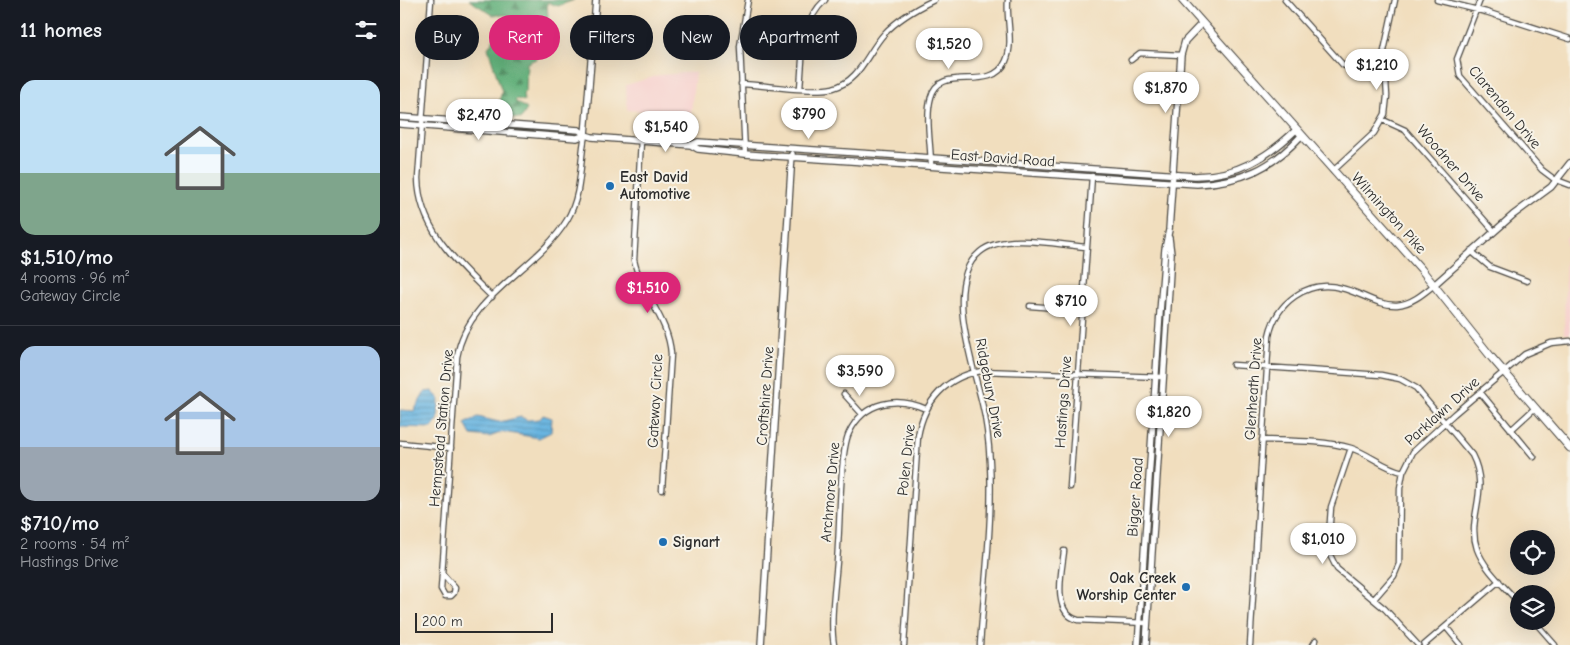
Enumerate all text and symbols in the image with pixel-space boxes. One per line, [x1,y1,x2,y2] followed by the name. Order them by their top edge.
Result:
[415,15,479,60] chip: Buy
[489,15,560,60] chip: Rent
[570,15,653,60] chip: Filters
[663,15,730,60] chip: New
[740,15,857,60] chip: Apartment
[352,16,380,44] icon: filters
[20,18,102,42] text: 11 homes
[908,28,990,70] pin: $1,520
[927,35,971,53] text: $1,520
[1336,48,1418,91] pin: $1,210
[1356,56,1398,74] text: $1,210
[1465,62,1545,153] street label: Clarendon Drive
[1125,72,1207,114] pin: $1,870
[1144,79,1188,97] text: $1,870
[438,98,520,141] pin: $2,470
[779,98,839,140] pin: $790
[792,105,826,123] text: $790
[457,106,501,124] text: $2,470
[625,110,707,153] pin: $1,540
[155,113,245,203] icon: home
[644,118,688,136] text: $1,540
[1413,121,1489,205] street label: Woodner Drive
[950,145,1056,171] street label: East David Road
[620,168,690,203] place label: East David Automotive
[1348,169,1431,258] street label: Wilmington Pike
[604,180,616,192] marker: East David Automotive
[20,245,113,269] text: $1,510/mo
[20,269,129,287] text: 4 rooms · 96 m²
[607,272,689,314] pin: $1,510
[627,279,669,297] text: $1,510
[1041,284,1101,327] pin: $710
[20,287,120,305] text: Gateway Circle
[1055,292,1087,310] text: $710
[971,337,1009,440] street label: Ridgebury Drive
[1240,337,1266,441] street label: Glenheath Drive
[753,345,777,446] street label: Croftshire Drive
[425,348,457,507] street label: Hempstead Station Drive
[644,353,666,448] street label: Gateway Circle
[819,354,901,397] pin: $3,590
[1051,355,1075,449] street label: Hastings Drive
[837,362,883,380] text: $3,590
[1401,372,1483,449] street label: Parklawn Drive
[155,378,245,468] icon: home
[1128,396,1210,438] pin: $1,820
[1147,403,1191,421] text: $1,820
[893,423,919,497] street label: Polen Drive
[817,441,843,543] street label: Archmore Drive
[1123,457,1147,537] street label: Bigger Road
[20,511,99,535] text: $710/mo
[1282,522,1364,565] pin: $1,010
[1301,530,1345,548] text: $1,010
[1510,530,1555,630] map controls
[1510,530,1555,575] button: locate
[673,533,721,551] place label: Signart
[20,535,129,553] text: 2 rooms · 54 m²
[657,536,669,548] marker: Signart
[20,553,118,571] text: Hastings Drive
[1077,569,1177,604] place label: Oak Creek Worship Center
[1180,581,1192,593] marker: Oak Creek Worship Center
[1510,585,1555,630] button: layers
[415,610,552,633] scale bar
[422,613,463,630] text: 200 m

